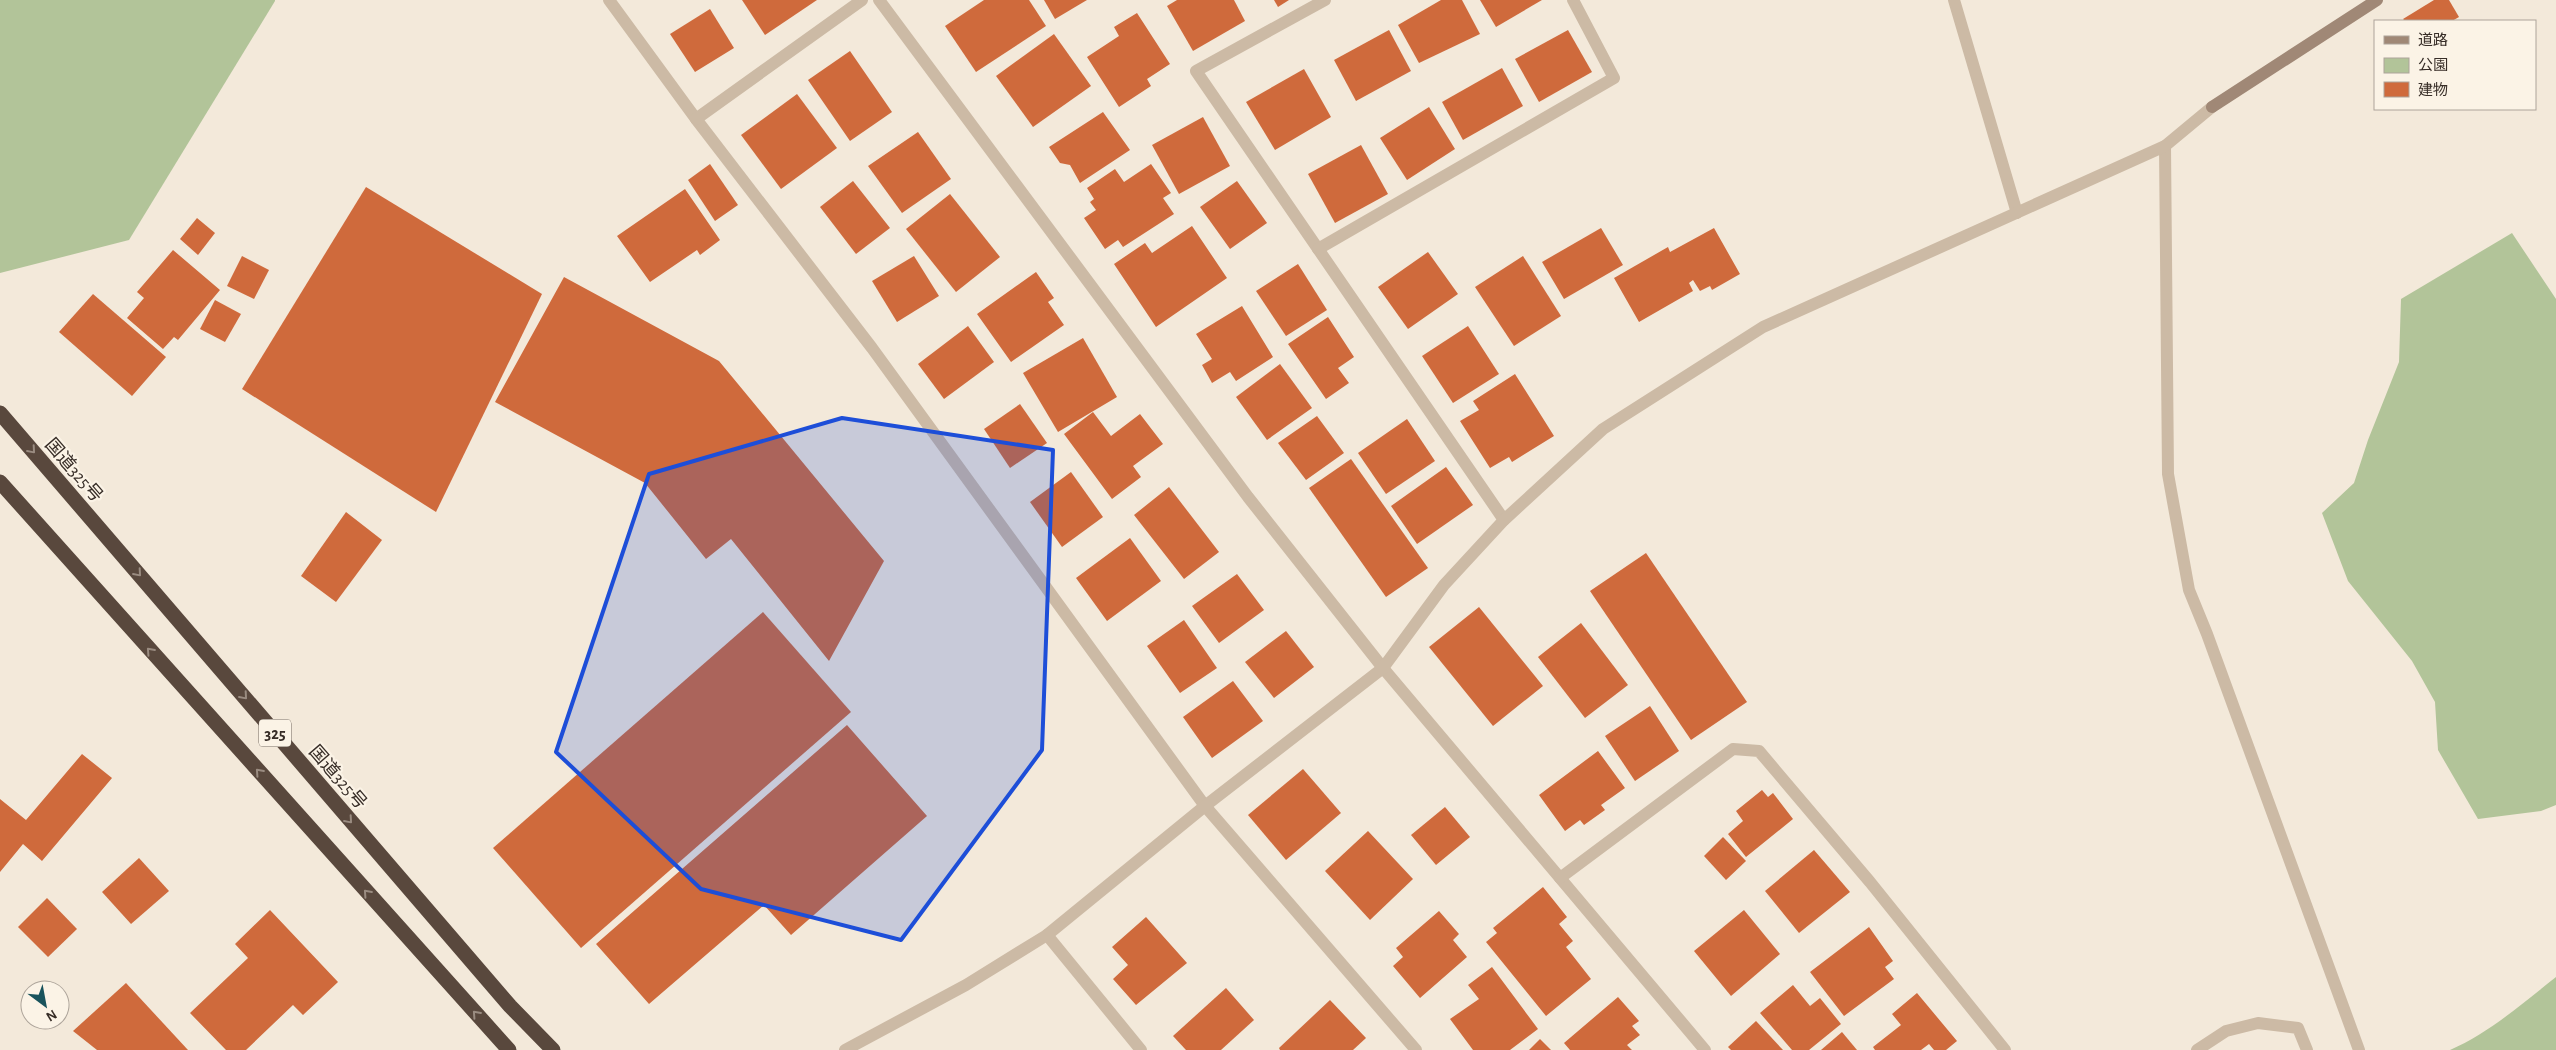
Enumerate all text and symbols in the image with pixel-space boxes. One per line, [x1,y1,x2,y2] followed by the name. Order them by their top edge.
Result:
[2374,20,2536,110] legend
[2418,32,2448,48] text: 道路
[2418,57,2448,73] text: 公園
[2418,82,2448,98] text: 建物
[41,434,107,506] street label: 国道325号
[26,444,35,453] one-way arrow
[132,567,140,576] one-way arrow
[147,648,156,657] one-way arrow
[238,691,247,700] one-way arrow
[259,720,291,746] road number: 325
[305,741,371,813] street label: 国道325号
[255,769,264,778] one-way arrow
[344,814,353,823] one-way arrow
[364,889,373,898] one-way arrow
[20,980,70,1030] north arrow
[44,1007,59,1024] text: N
[473,1010,482,1019] one-way arrow

